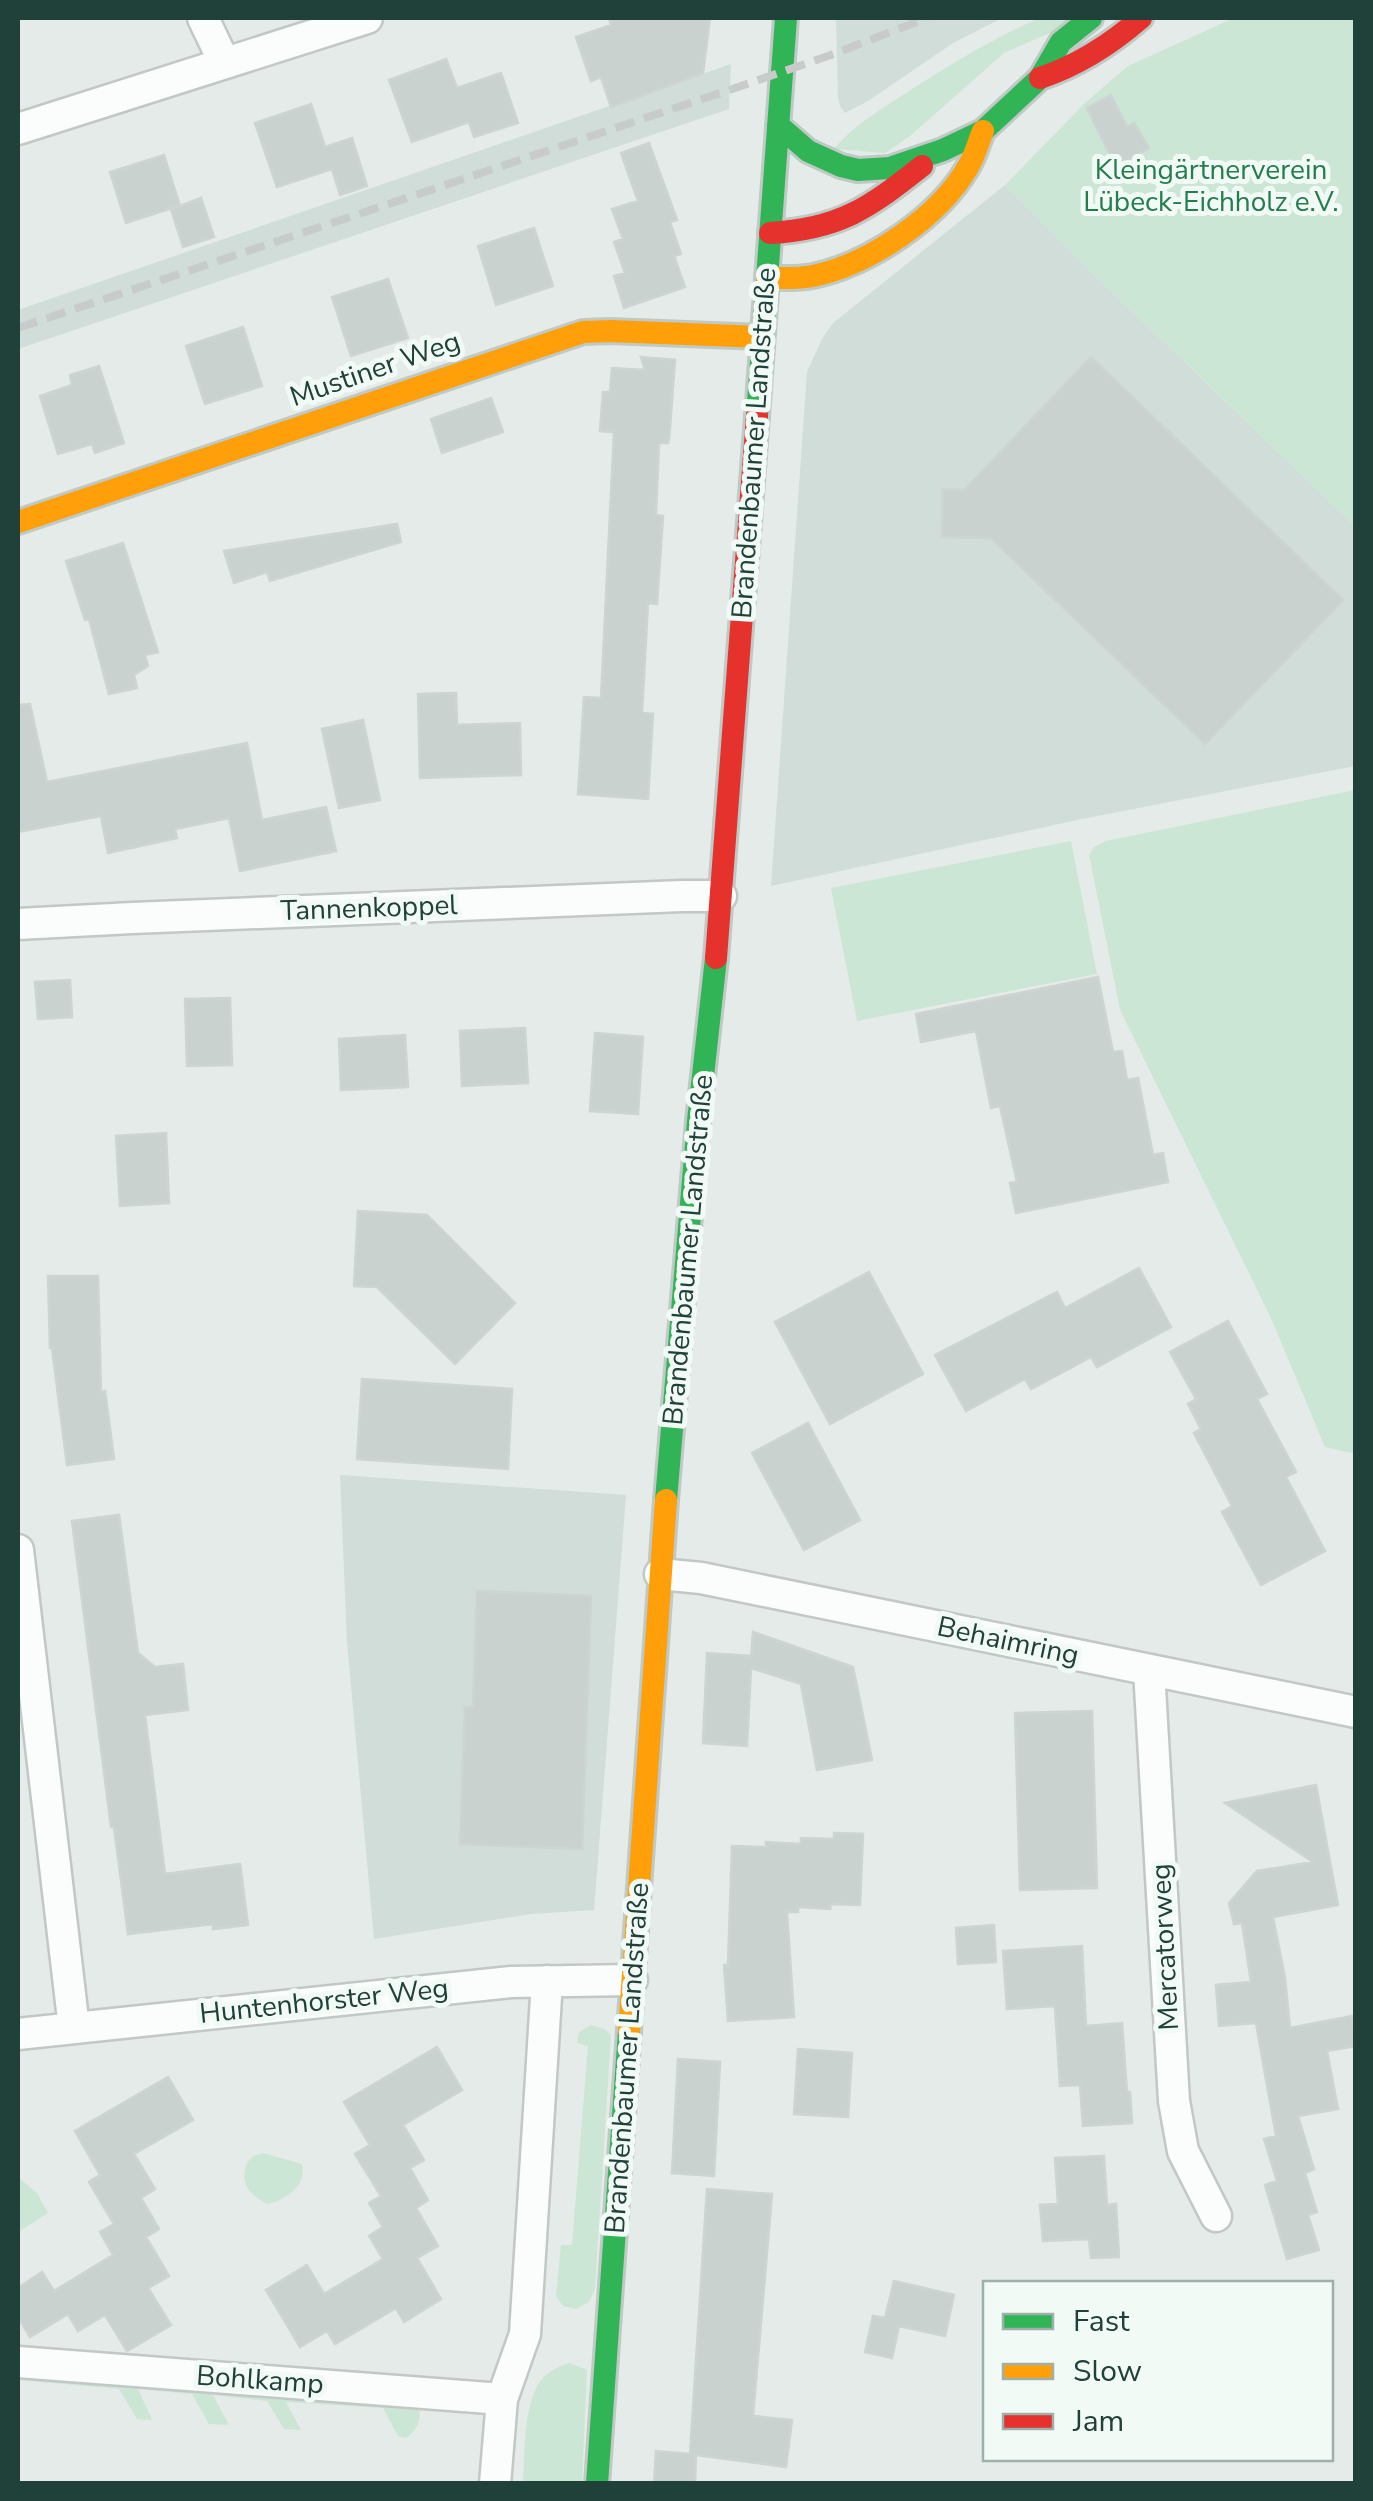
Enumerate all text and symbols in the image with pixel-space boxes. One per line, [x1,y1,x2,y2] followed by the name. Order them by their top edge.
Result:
[1083,151,1339,221] park label: Kleingärtnerverein Lübeck-Eichholz e.V.
[723,266,785,620] street label: Brandenbaumer Landstraße
[285,322,465,416] street label: Mustiner Weg
[280,886,459,930] street label: Tannenkoppel
[654,1073,722,1427] street label: Brandenbaumer Landstraße
[934,1607,1082,1675] street label: Behaimring
[1142,1863,1188,2031] street label: Mercatorweg
[596,1881,658,2235] street label: Brandenbaumer Landstraße
[198,1969,450,2033] street label: Huntenhorster Weg
[983,2281,1333,2461] legend
[1073,2301,1130,2342] text: Fast
[1073,2351,1142,2392] text: Slow
[195,2357,325,2403] street label: Bohlkamp
[1072,2401,1124,2442] text: Jam

